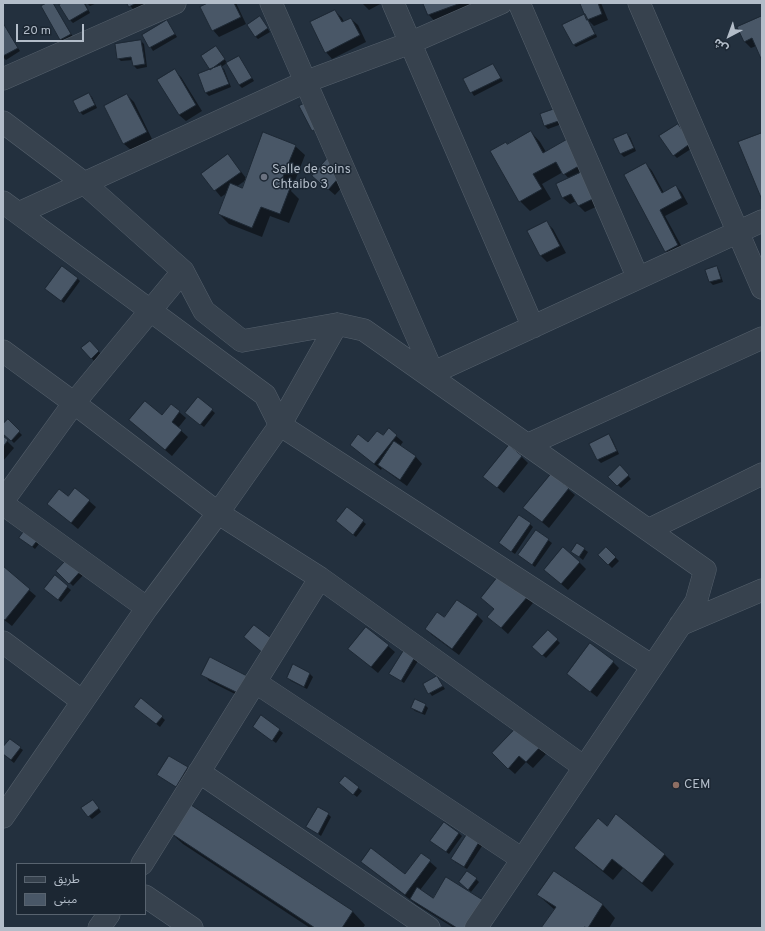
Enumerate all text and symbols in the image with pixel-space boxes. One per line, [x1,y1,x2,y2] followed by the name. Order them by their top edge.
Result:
[18,16,86,42] scale bar
[709,16,749,56] north arrow
[23,23,51,39] text: 20 m
[711,35,731,55] text: ش
[272,162,351,193] place label: Salle de soins Chtaibo 3
[259,172,269,182] marker: Salle de soins Chtaibo 3
[684,777,710,793] place label: CEM
[671,780,681,790] marker: CEM
[16,863,146,915] legend
[54,872,80,888] text: طريق
[54,892,77,908] text: مبنى

